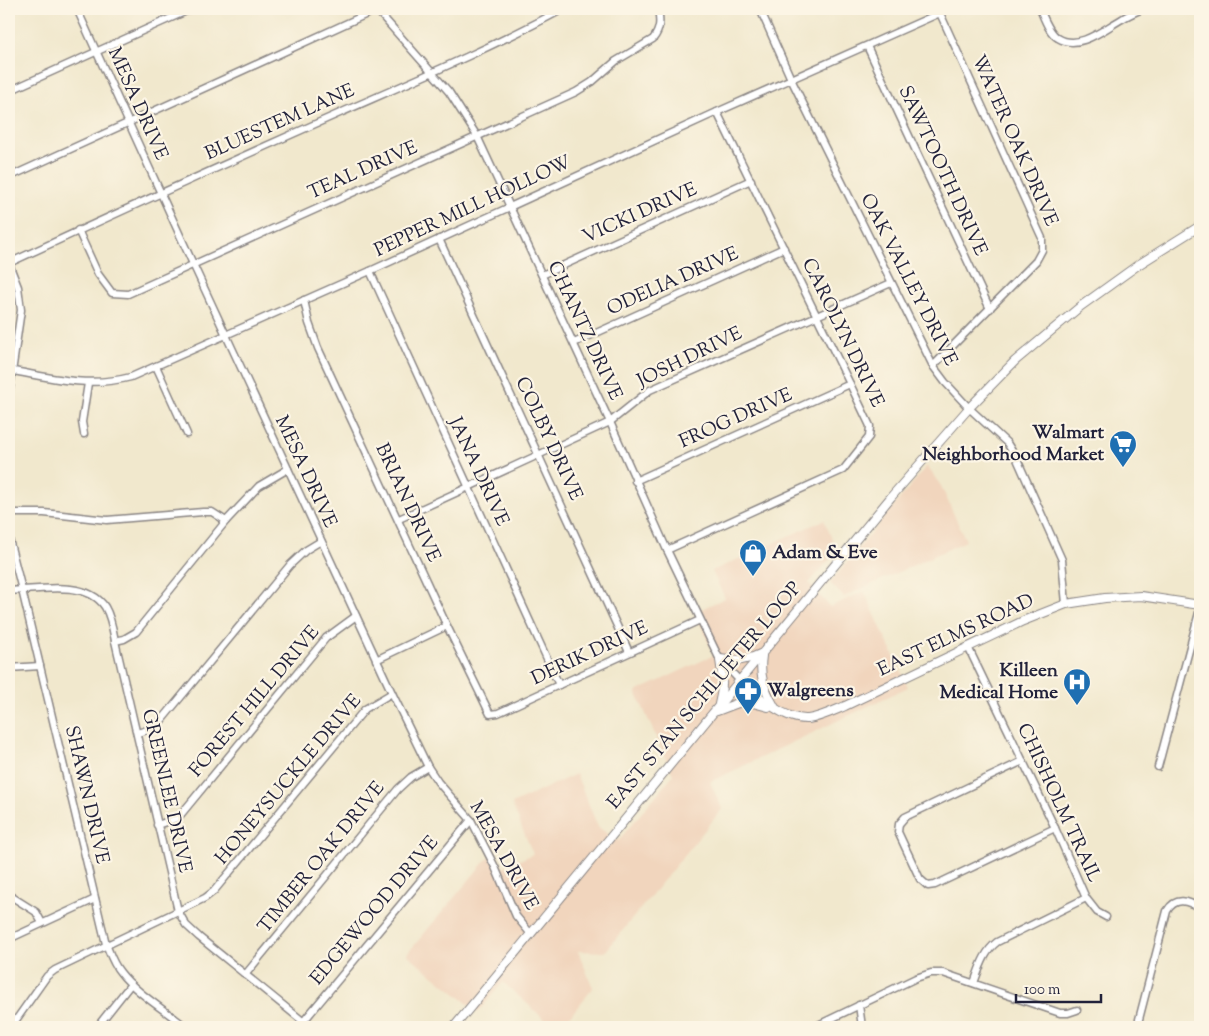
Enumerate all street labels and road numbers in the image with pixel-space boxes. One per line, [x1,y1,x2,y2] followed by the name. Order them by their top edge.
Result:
[100,43,174,165] street label: MESA DRIVE
[964,51,1064,231] street label: WATER OAK DRIVE
[201,78,360,168] street label: BLUESTEM LANE
[891,82,993,261] street label: SAWTOOTH DRIVE
[304,135,423,207] street label: TEAL DRIVE
[370,149,576,265] street label: PEPPER MILL HOLLOW
[578,177,702,251] street label: VICKI DRIVE
[853,189,963,371] street label: OAK VALLEY DRIVE
[603,241,744,323] street label: ODELIA DRIVE
[794,254,890,413] street label: CAROLYN DRIVE
[540,257,628,406] street label: CHANTZ DRIVE
[632,321,748,396] street label: JOSH DRIVE
[508,373,589,506] street label: COLBY DRIVE
[675,382,797,456] street label: FROG DRIVE
[267,411,343,533] street label: MESA DRIVE
[441,412,515,531] street label: JANA DRIVE
[368,439,447,567] street label: BRIAN DRIVE
[602,576,809,816] street label: EAST STAN SCHLUETER LOOP
[873,588,1039,684] street label: EAST ELMS ROAD
[527,615,653,693] street label: DERIK DRIVE
[183,620,327,784] street label: FOREST HILL DRIVE
[209,689,369,871] street label: HONEYSUCKLE DRIVE
[134,706,198,876] street label: GREENLEE DRIVE
[1009,719,1107,887] street label: CHISHOLM TRAIL
[57,723,115,867] street label: SHAWN DRIVE
[252,776,392,940] street label: TIMBER OAK DRIVE
[462,797,544,916] street label: MESA DRIVE
[304,830,446,991] street label: EDGEWOOD DRIVE

